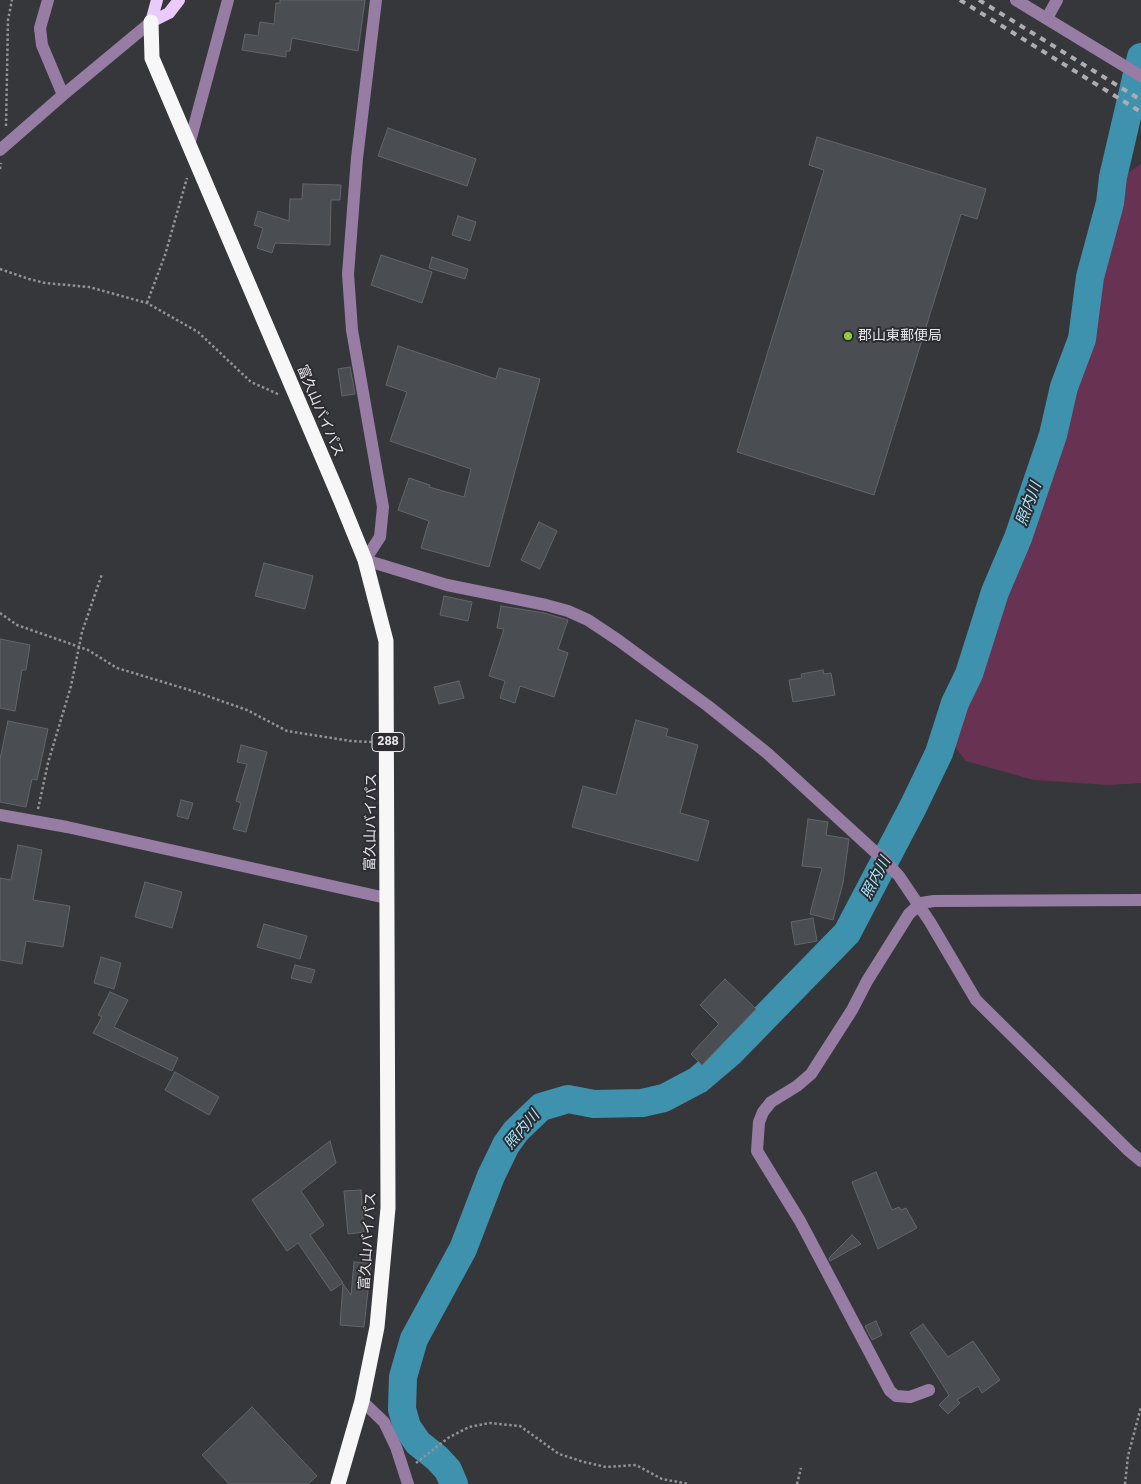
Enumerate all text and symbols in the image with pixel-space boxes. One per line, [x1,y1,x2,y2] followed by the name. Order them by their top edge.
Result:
[858,328,942,344] place label: 郡山東郵便局
[842,330,854,342] marker: 郡山東郵便局
[293,363,347,459] street label: 富久山バイパス
[1013,480,1045,528] water label: 照内川
[372,732,404,752] road number: 288
[362,773,380,871] street label: 富久山バイパス
[857,854,895,902] water label: 照内川
[501,1107,543,1153] water label: 照内川
[356,1192,380,1290] street label: 富久山バイパス

